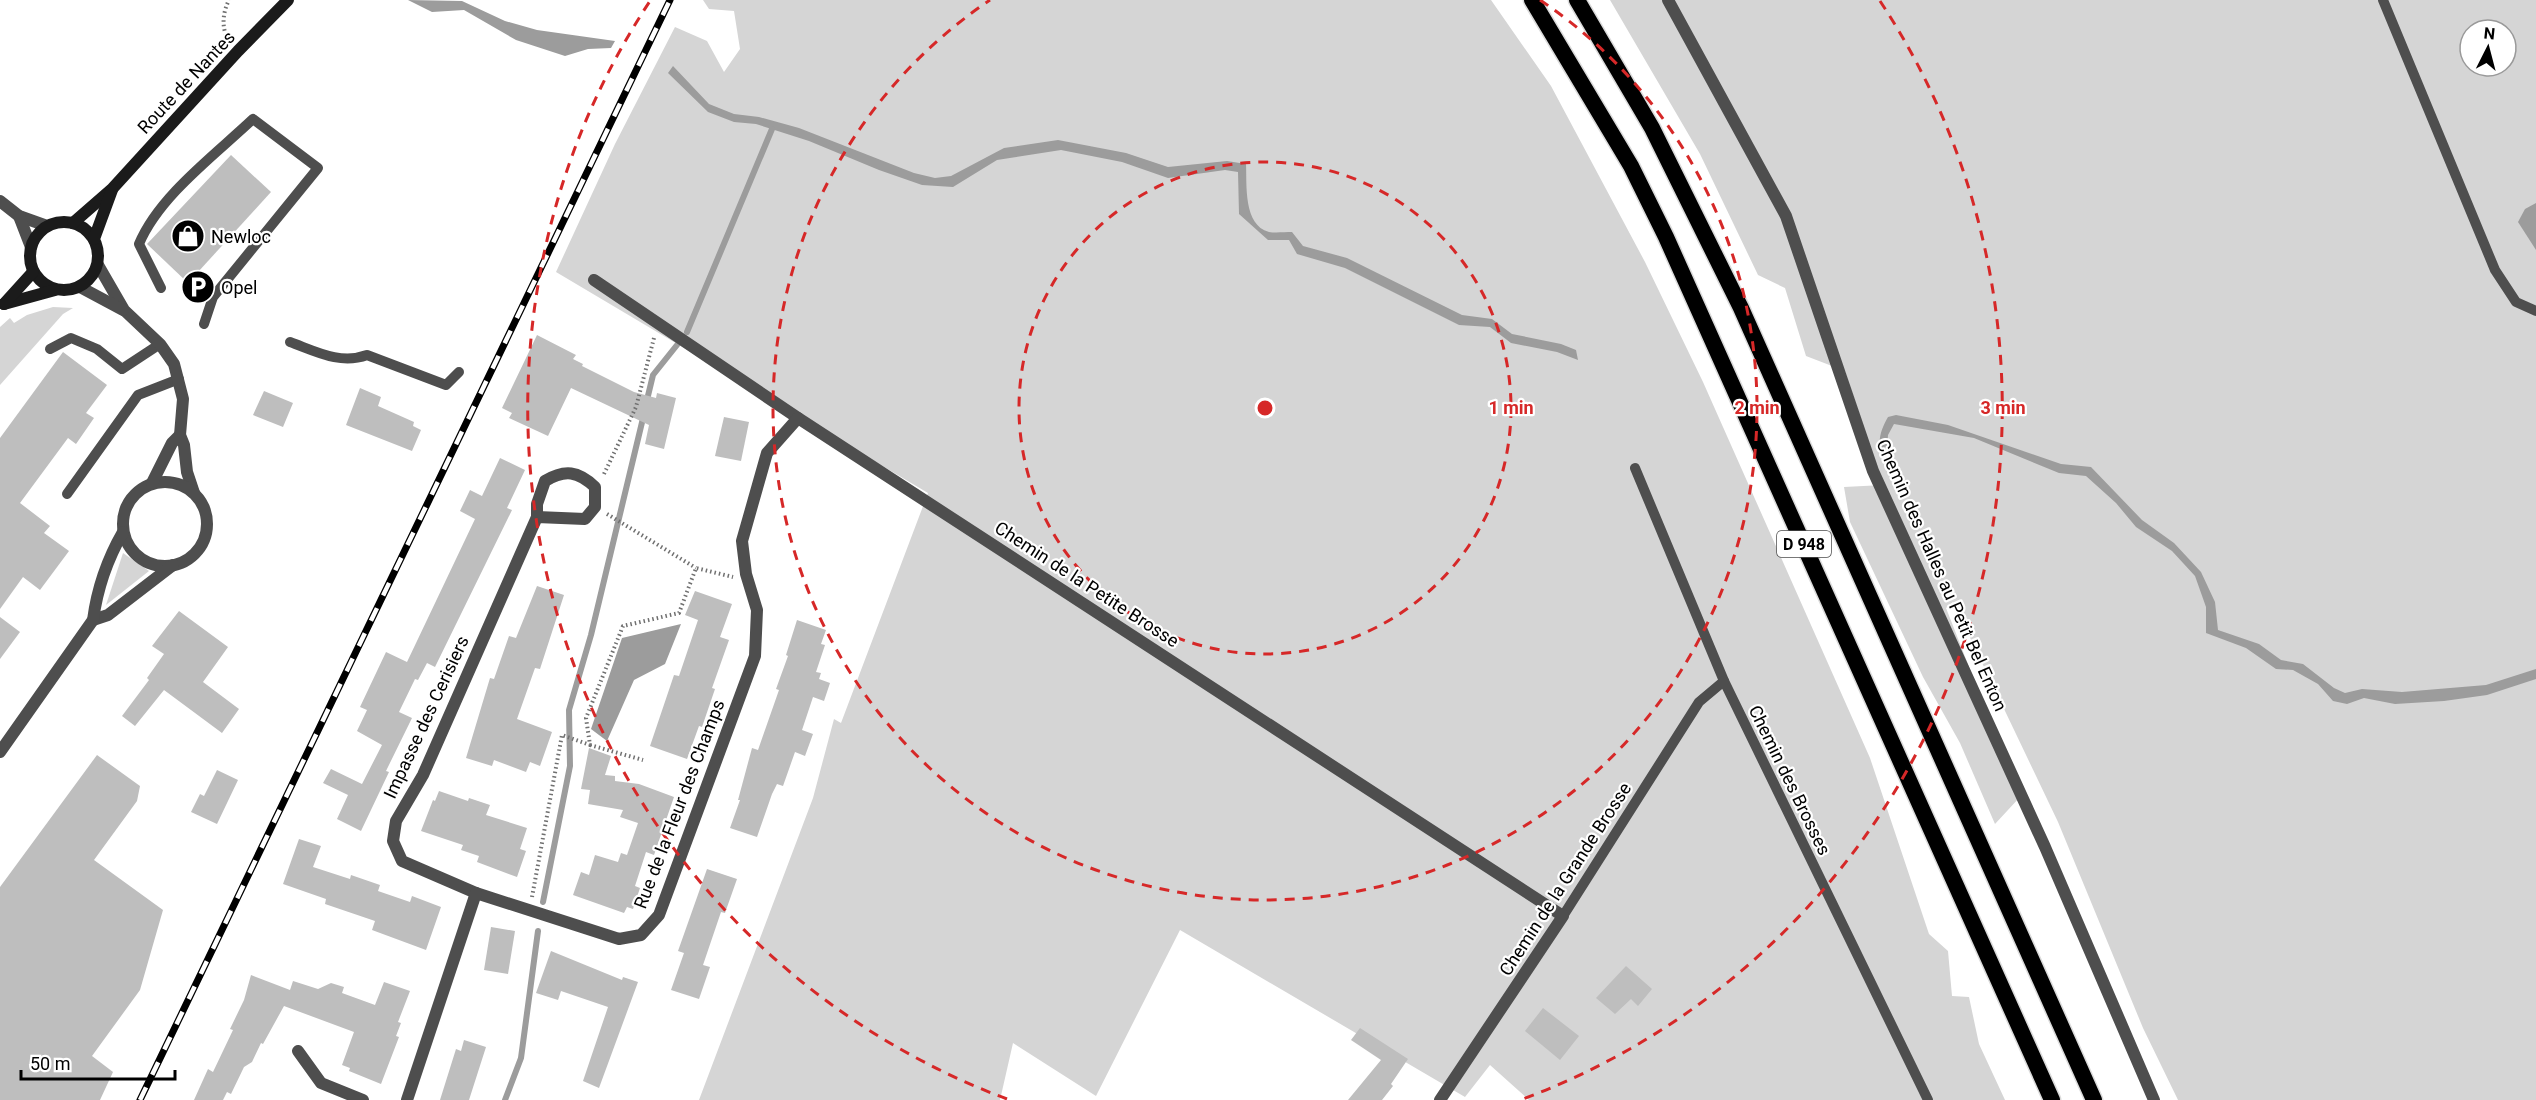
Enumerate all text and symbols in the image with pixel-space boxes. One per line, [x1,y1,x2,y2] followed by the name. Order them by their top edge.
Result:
[2458,18,2518,78] north arrow
[2483,24,2496,44] text: N
[133,26,239,138] street label: Route de Nantes
[170,218,206,254] shop icon: Newloc
[211,226,271,247] place label: Newloc
[180,269,216,305] parking icon: Opel
[221,277,257,298] place label: Opel
[1488,397,1534,418] text: 1 min
[1734,397,1780,418] text: 2 min
[1980,397,2026,418] text: 3 min
[1255,398,1275,418] centre of rings
[1872,436,2012,714] street label: Chemin des Halles au Petit Bel Enton
[991,517,1183,651] street label: Chemin de la Petite Brosse
[1777,531,1831,557] road number: D 948
[379,632,473,802] street label: Impasse des Cerisiers
[629,697,729,911] street label: Rue de la Fleur des Champs
[1745,702,1835,858] street label: Chemin des Brosses
[1495,779,1635,979] street label: Chemin de la Grande Brosse
[21,1043,176,1081] scale bar
[30,1053,70,1074] text: 50 m

